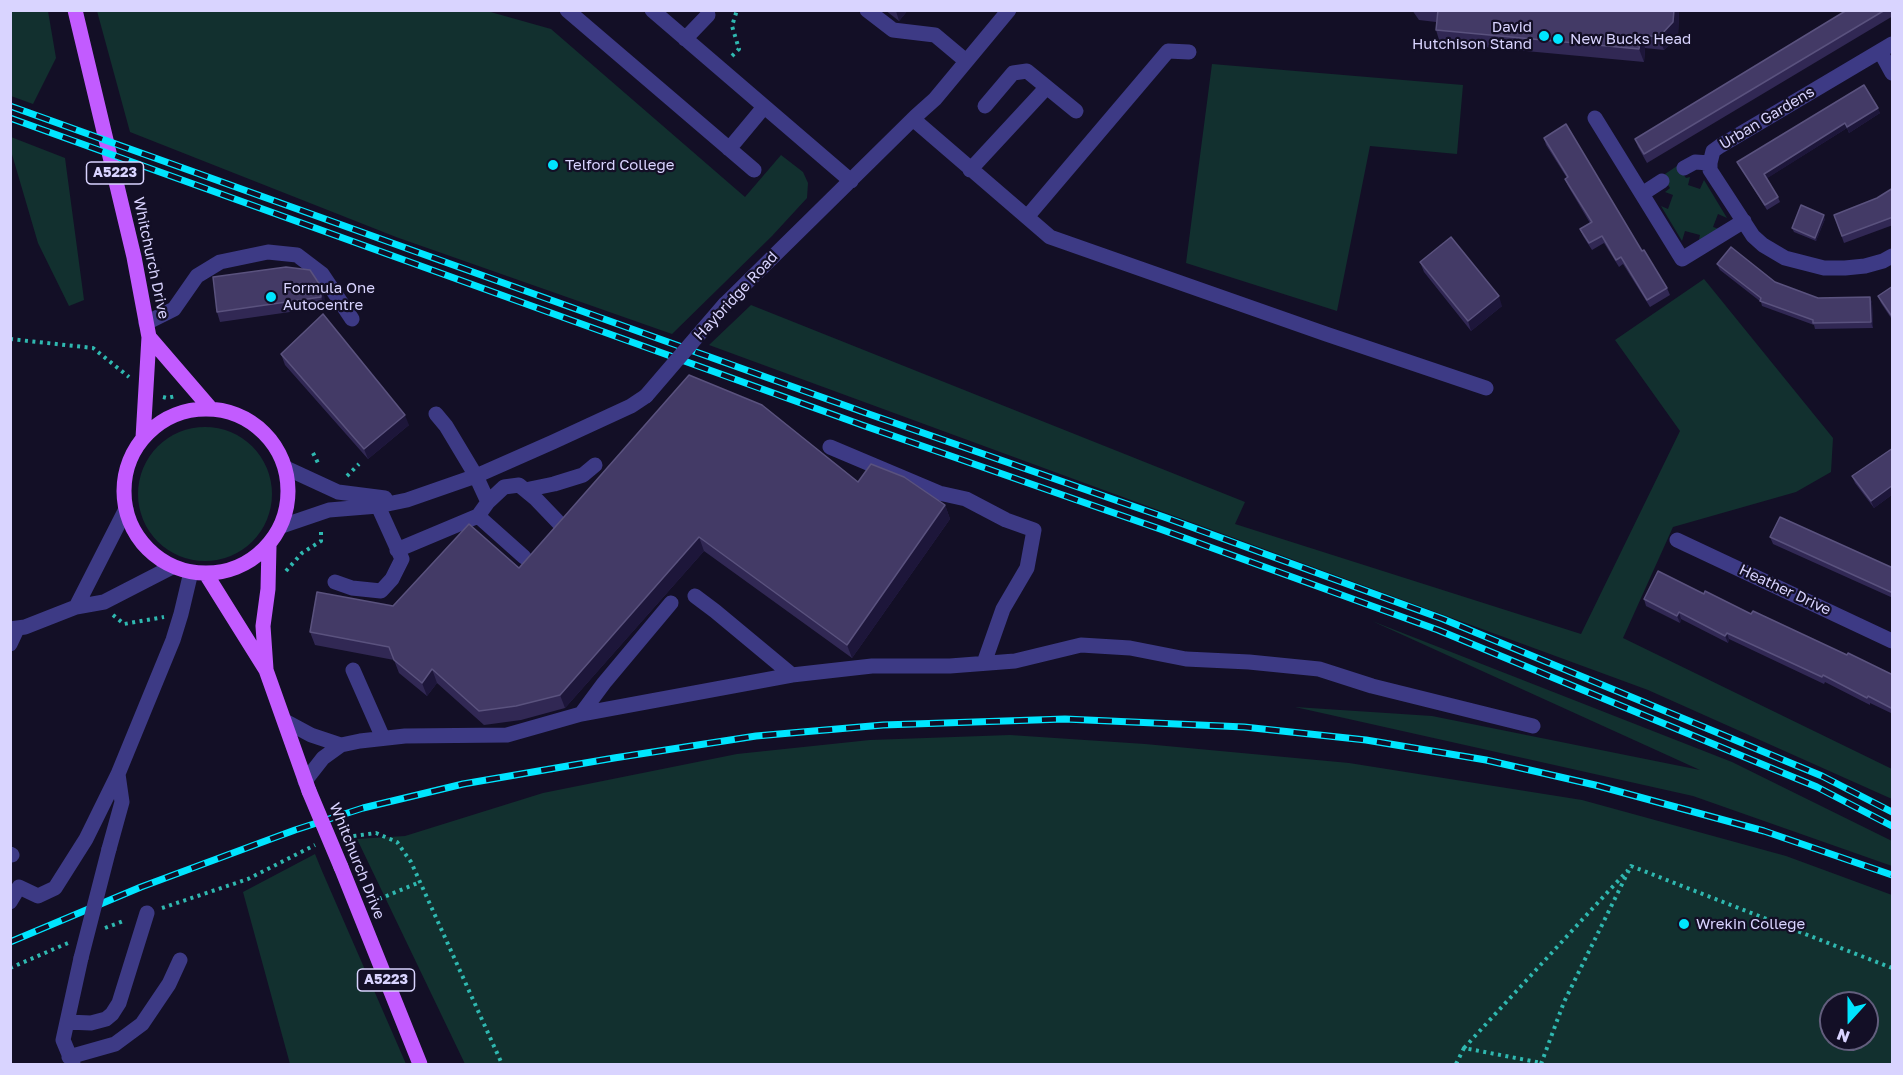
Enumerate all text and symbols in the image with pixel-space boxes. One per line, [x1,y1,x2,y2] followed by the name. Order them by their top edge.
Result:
[1412,18,1532,53] place label: David Hutchison Stand
[1537,29,1551,43] marker: David Hutchison Stand
[1570,30,1691,48] place label: New Bucks Head
[1551,32,1565,46] marker: New Bucks Head
[1716,83,1818,153] street label: Urban Gardens
[565,156,674,174] place label: Telford College
[546,158,560,172] marker: Telford College
[86,162,144,184] road number: A5223
[129,195,173,321] street label: Whitchurch Drive
[690,248,782,344] street label: Haybridge Road
[283,279,375,314] place label: Formula One Autocentre
[264,290,278,304] marker: Formula One Autocentre
[1736,561,1834,619] street label: Heather Drive
[325,800,389,922] street label: Whitchurch Drive
[1696,915,1805,933] place label: Wrekin College
[1677,917,1691,931] marker: Wrekin College
[358,969,414,991] road number: A5223
[1819,991,1879,1051] north arrow
[1834,1024,1853,1047] text: N

